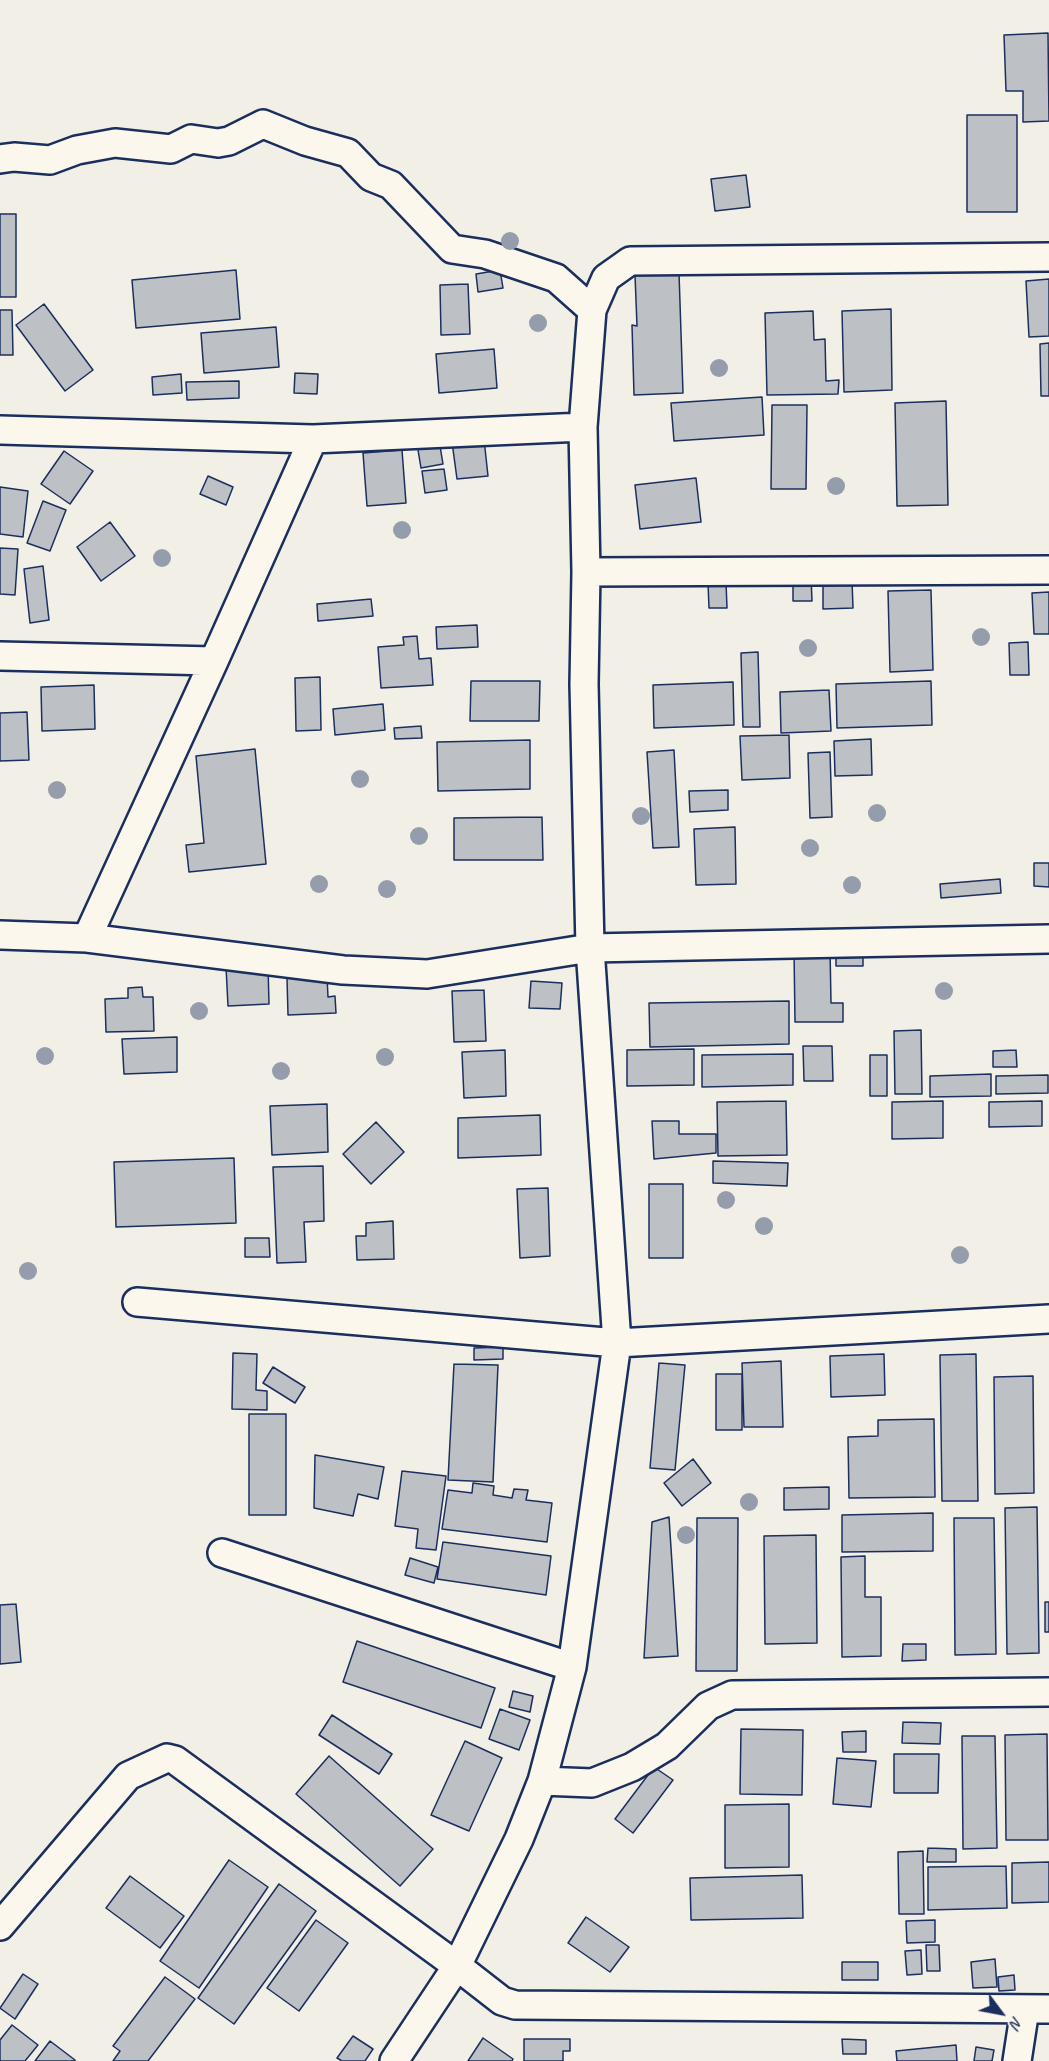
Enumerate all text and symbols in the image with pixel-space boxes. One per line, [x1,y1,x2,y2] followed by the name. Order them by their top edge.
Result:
[971,1983,1031,2043] north arrow
[1005,2013,1027,2032] text: N

